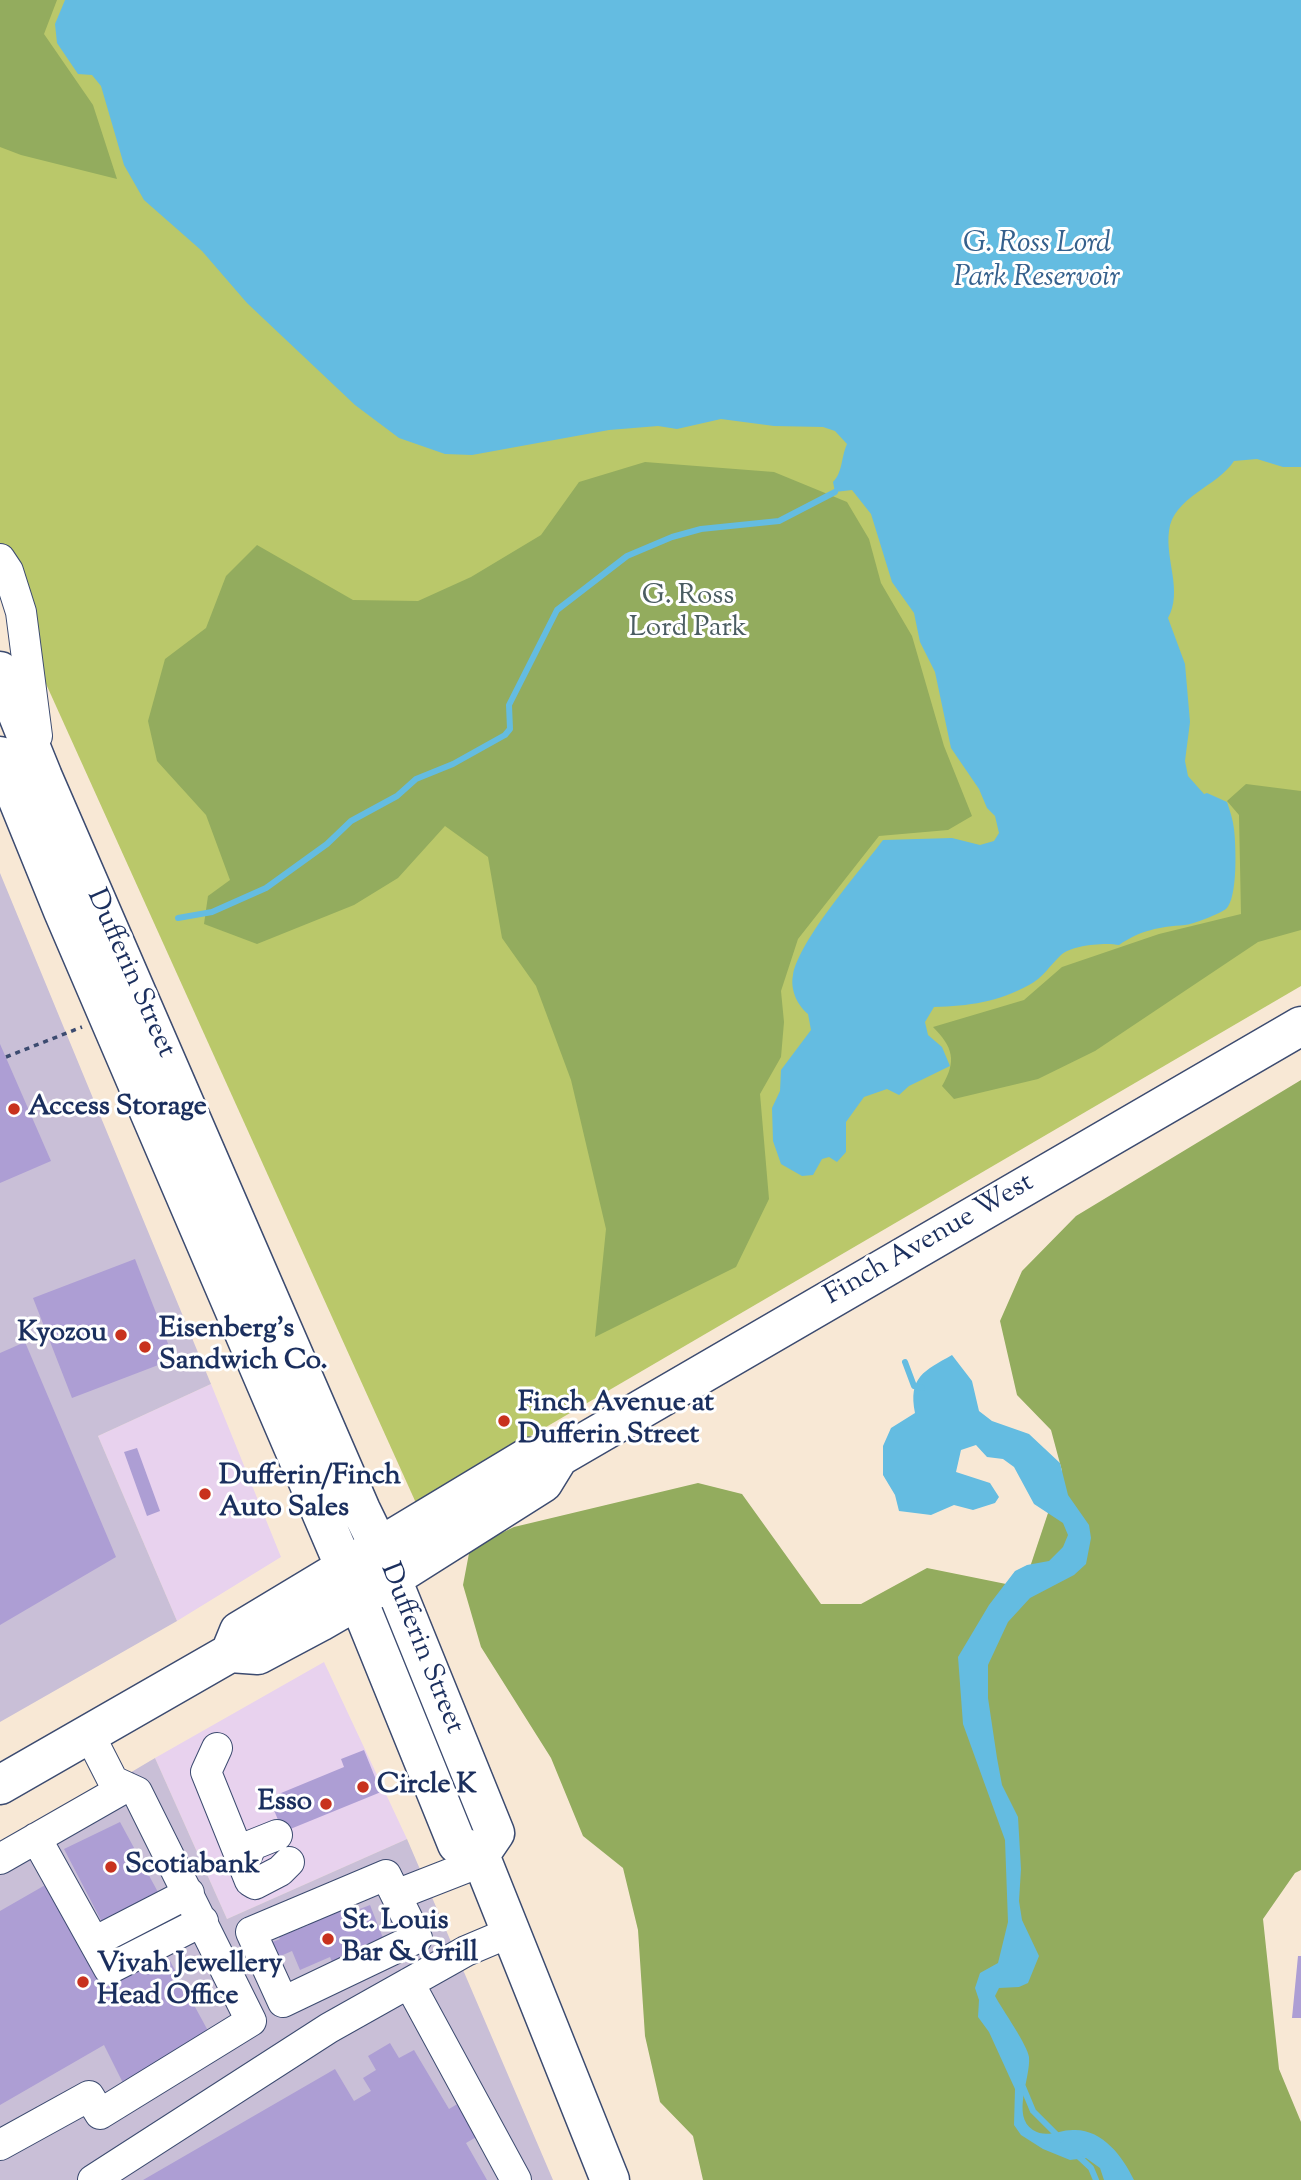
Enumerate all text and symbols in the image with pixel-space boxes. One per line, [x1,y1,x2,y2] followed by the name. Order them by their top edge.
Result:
[954,228,1120,298] water label: G. Ross Lord Park Reservoir
[629,581,747,647] park label: G. Ross Lord Park
[77,884,181,1064] street label: Dufferin Street
[28,1092,207,1126] place label: Access Storage
[6,1101,22,1117] marker: Access Storage
[820,1168,1040,1314] street label: Finch Avenue West
[159,1314,327,1380] place label: Eisenberg’s Sandwich Co.
[17,1318,107,1352] place label: Kyozou
[113,1327,129,1343] marker: Kyozou
[137,1339,153,1355] marker: Eisenberg’s Sandwich Co.
[518,1388,714,1454] place label: Finch Avenue at Dufferin Street
[496,1413,512,1429] marker: Finch Avenue at Dufferin Street
[219,1461,401,1527] place label: Dufferin/Finch Auto Sales
[197,1486,213,1502] marker: Dufferin/Finch Auto Sales
[371,1559,469,1739] street label: Dufferin Street
[377,1770,477,1804] place label: Circle K
[355,1779,371,1795] marker: Circle K
[258,1787,312,1821] place label: Esso
[318,1796,334,1812] marker: Esso
[125,1850,260,1884] place label: Scotiabank
[103,1859,119,1875] marker: Scotiabank
[342,1906,478,1972] place label: St. Louis Bar & Grill
[320,1931,336,1947] marker: St. Louis Bar & Grill
[97,1949,282,2015] place label: Vivah Jewellery Head Office
[75,1974,91,1990] marker: Vivah Jewellery Head Office

